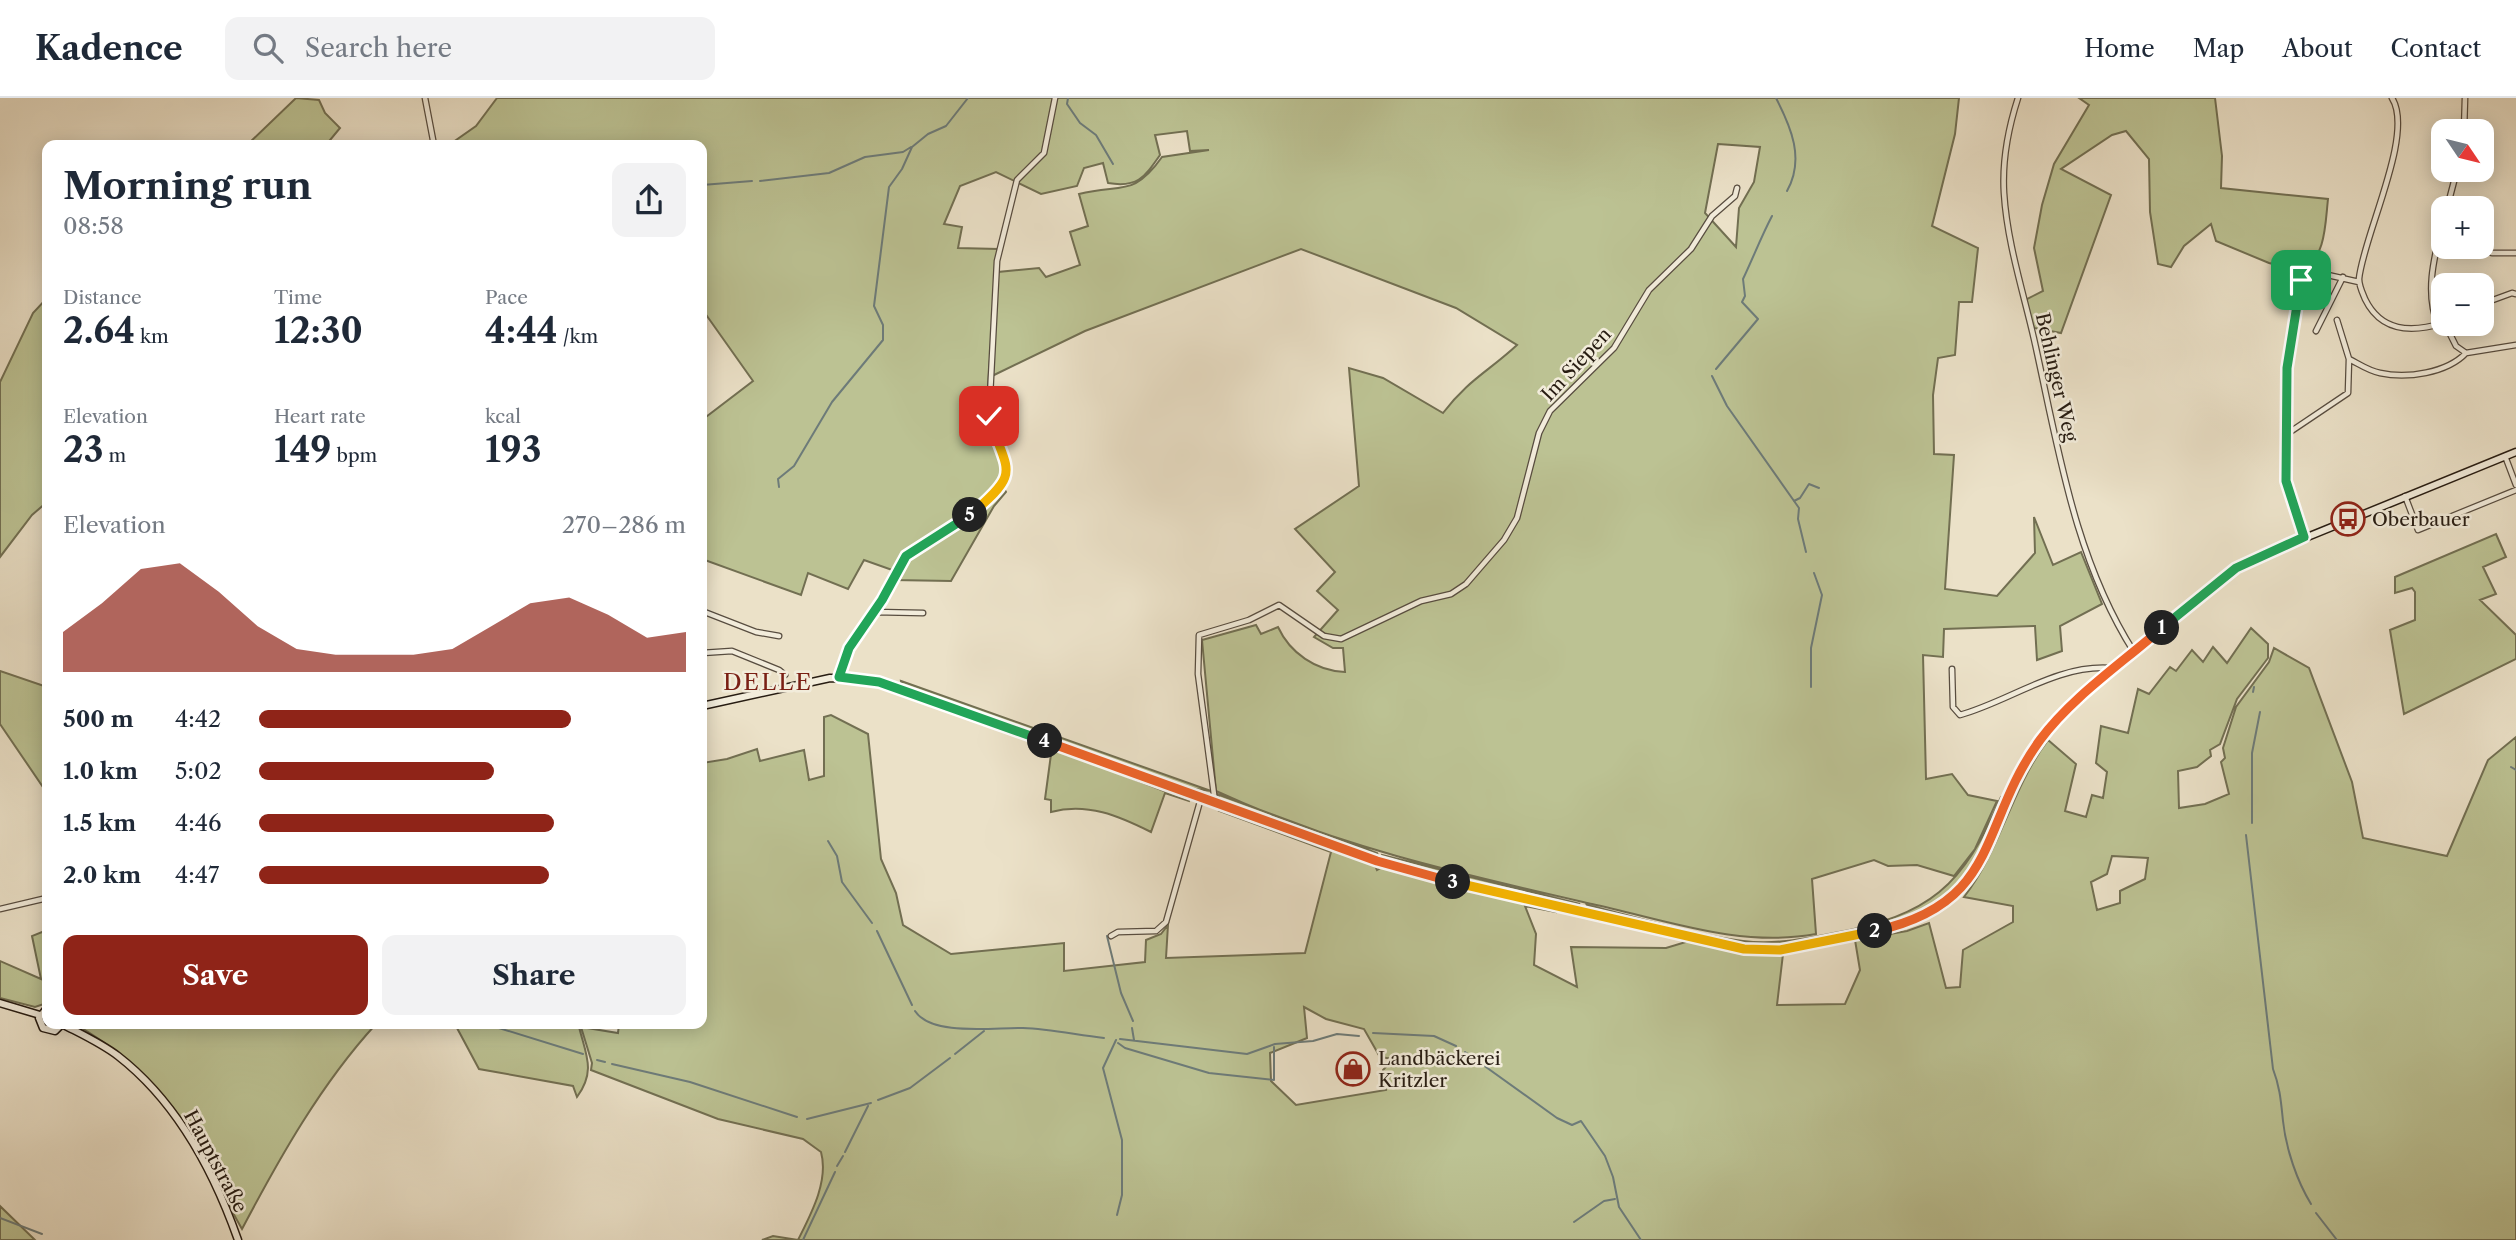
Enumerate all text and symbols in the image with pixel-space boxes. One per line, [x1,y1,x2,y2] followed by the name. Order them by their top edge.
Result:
[225,17,715,80] search box
[35,28,183,69] text: Kadence
[249,29,287,67] icon: search
[305,32,452,64] text: Search here
[2084,34,2155,63] text: Home
[2193,34,2244,63] text: Map
[2282,34,2353,63] text: About
[2391,34,2481,63] text: Contact
[2431,119,2494,182] north arrow
[2431,119,2494,336] map controls
[63,162,312,209] text: Morning run
[612,163,686,237] button: share
[2431,196,2494,259] button: +
[63,212,124,240] text: 08:58
[2271,250,2331,310] pin
[2282,261,2320,299] icon: arrive
[2431,273,2494,336] button: −
[63,286,142,309] text: Distance
[274,286,322,309] text: Time
[485,286,528,309] text: Pace
[63,309,135,352] text: 2.64
[274,309,363,352] text: 12:30
[485,309,558,352] text: 4:44
[2031,310,2083,445] street label: Behlinger Weg
[1537,323,1616,406] street label: Im Siepen
[135,325,169,348] text: km
[558,325,598,348] text: /km
[959,386,1019,446] pin
[970,397,1008,435] icon: check
[63,405,148,428] text: Elevation
[274,405,366,428] text: Heart rate
[485,405,521,428] text: kcal
[63,428,103,471] text: 23
[274,428,331,471] text: 149
[485,428,541,471] text: 193
[103,444,126,467] text: m
[331,444,377,467] text: bpm
[953,498,988,532] pin: 5
[2329,500,2367,538] bus stop icon: Oberbauer
[964,503,975,526] text: 5
[2372,508,2470,531] place label: Oberbauer
[63,511,166,539] text: Elevation
[562,511,686,539] text: 270–286 m
[2144,610,2180,646] pin: 1
[2157,616,2166,639] text: 1
[723,668,813,696] district label: DELLE
[63,705,134,733] text: 500 m
[175,705,221,733] text: 4:42
[1028,724,1062,758] pin: 4
[1039,729,1050,752] text: 4
[63,757,138,785] text: 1.0 km
[175,757,222,785] text: 5:02
[63,809,136,837] text: 1.5 km
[175,809,222,837] text: 4:46
[63,861,141,889] text: 2.0 km
[175,861,219,889] text: 4:47
[1436,864,1470,900] pin: 3
[1447,870,1458,893] text: 3
[1857,914,1892,948] pin: 2
[1869,919,1880,942] text: 2
[63,935,368,1015] button: Save
[382,935,686,1015] button: Share
[1378,1047,1501,1092] place label: Landbäckerei Kritzler
[1334,1050,1372,1088] shop icon: Landbäckerei Kritzler
[179,1106,252,1216] street label: Hauptstraße

